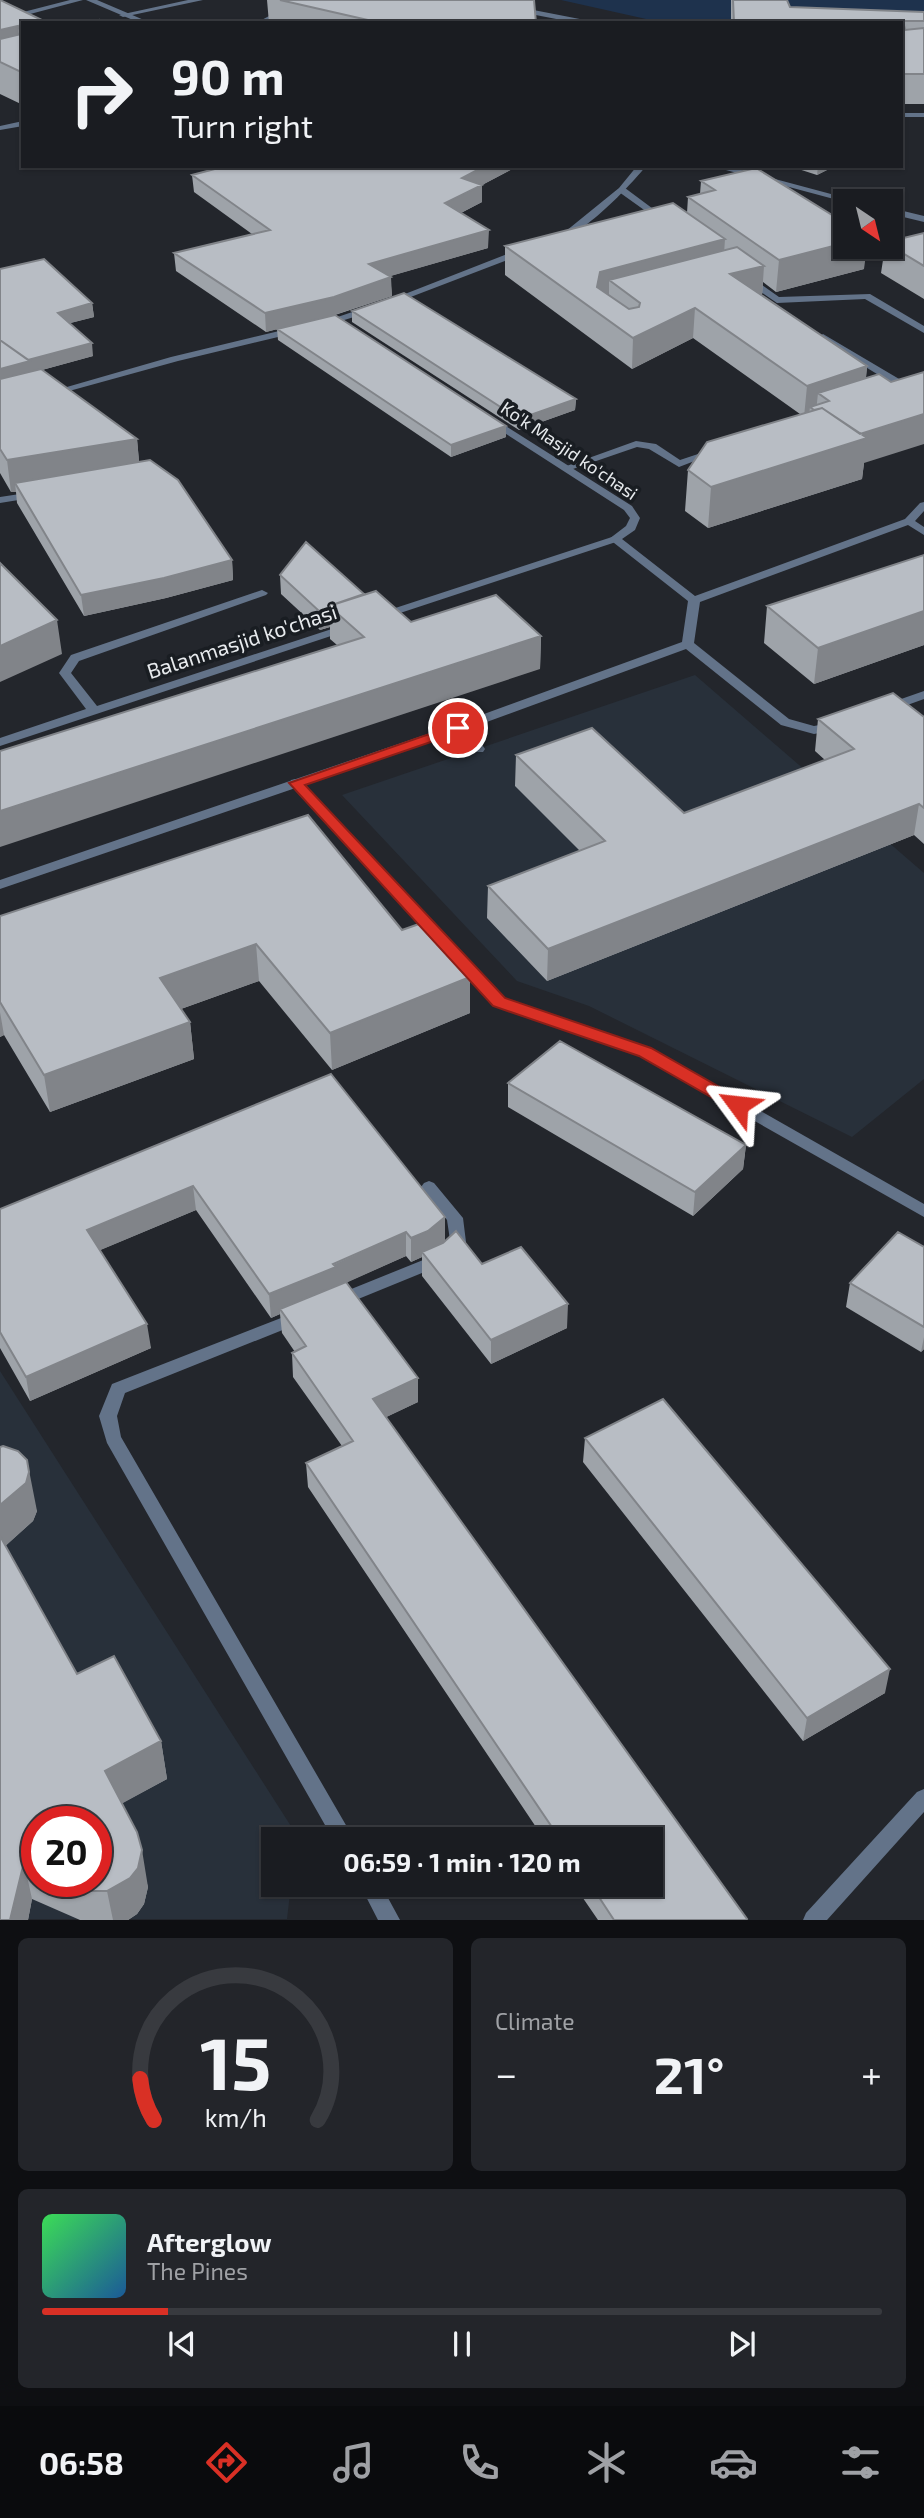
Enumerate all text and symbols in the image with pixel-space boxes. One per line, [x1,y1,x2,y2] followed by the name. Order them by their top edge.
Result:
[171,46,285,105] text: 90 m
[56,49,147,140] icon: right
[171,106,313,144] text: Turn right
[833,189,903,259] north arrow
[833,189,903,259] map controls
[497,396,642,504] street label: Ko'k Masjid ko'chasi
[143,598,340,684] street label: Balanmasjid ko'chasi
[428,698,488,758] pin
[439,709,477,747] icon: arrive
[701,1068,775,1142] position arrow
[21,1806,112,1897] speed limit sign: 20
[343,1846,581,1877] text: 06:59 · 1 min · 120 m
[495,2007,575,2035] text: Climate
[200,2018,271,2106] text: 15
[654,2042,724,2104] text: 21°
[495,2050,517,2096] text: −
[861,2050,882,2096] text: +
[204,2102,267,2132] text: km/h
[147,2226,272,2257] text: Afterglow
[147,2257,248,2285] text: The Pines
[163,2325,201,2363] icon: previous
[443,2325,481,2363] icon: pause
[723,2325,761,2363] icon: next
[202,2438,251,2487] icon: directions
[329,2438,378,2487] icon: music
[455,2438,504,2487] icon: phone
[582,2438,631,2487] icon: climate
[709,2438,758,2487] icon: car
[836,2438,885,2487] icon: filters
[39,2443,124,2481] text: 06:58

